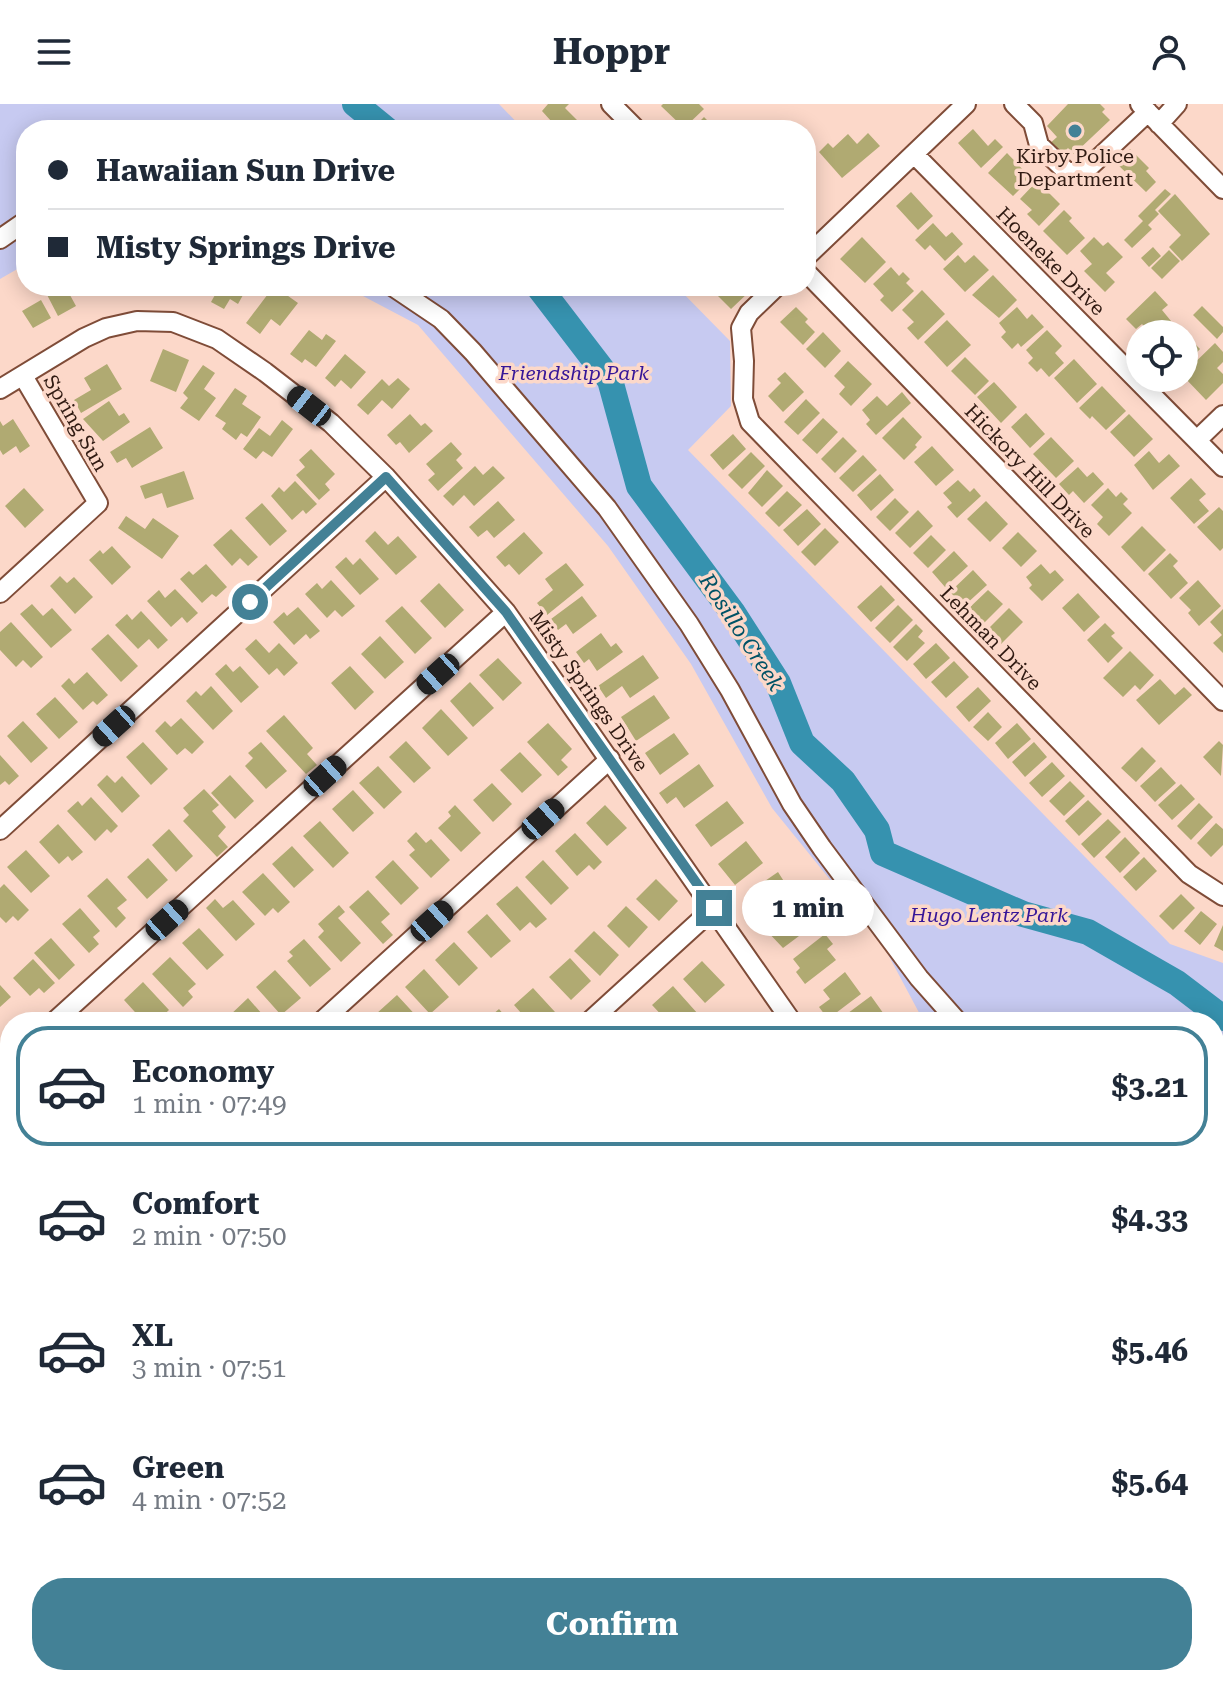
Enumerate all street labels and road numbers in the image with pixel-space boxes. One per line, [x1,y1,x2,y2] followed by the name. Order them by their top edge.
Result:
[992,202,1110,320] street label: Hoeneke Drive
[39,371,113,476] street label: Spring Sun
[960,399,1100,543] street label: Hickory Hill Drive
[935,581,1047,695] street label: Lehman Drive
[524,606,654,776] street label: Misty Springs Drive

